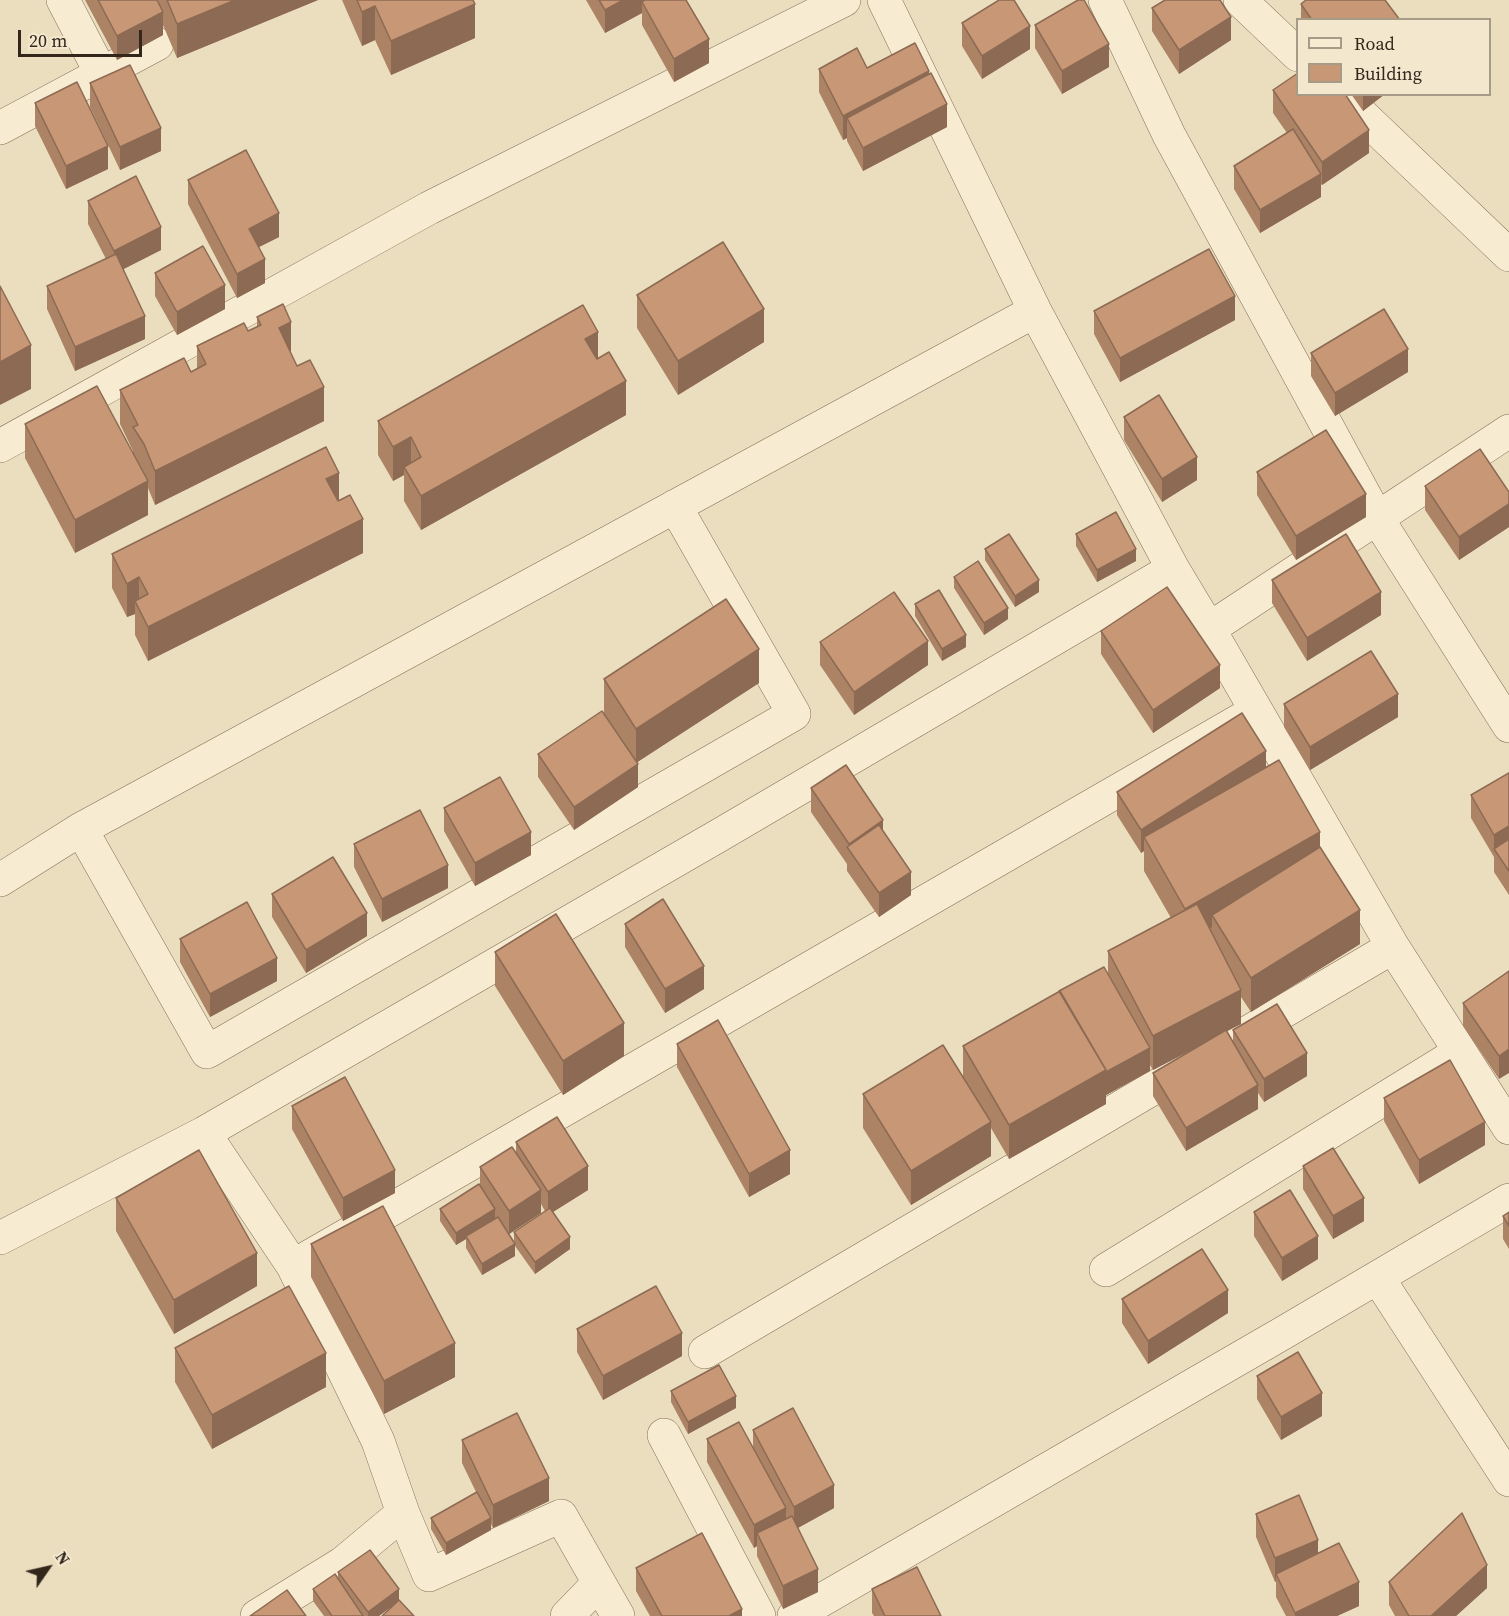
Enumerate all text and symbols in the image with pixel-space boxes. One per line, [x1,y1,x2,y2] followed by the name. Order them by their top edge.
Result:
[21,18,146,56] scale bar
[1296,18,1491,96] legend
[29,28,67,53] text: 20 m
[1354,31,1395,56] text: Road
[1354,61,1422,86] text: Building
[18,1538,78,1598] north arrow
[51,1547,75,1569] text: N

